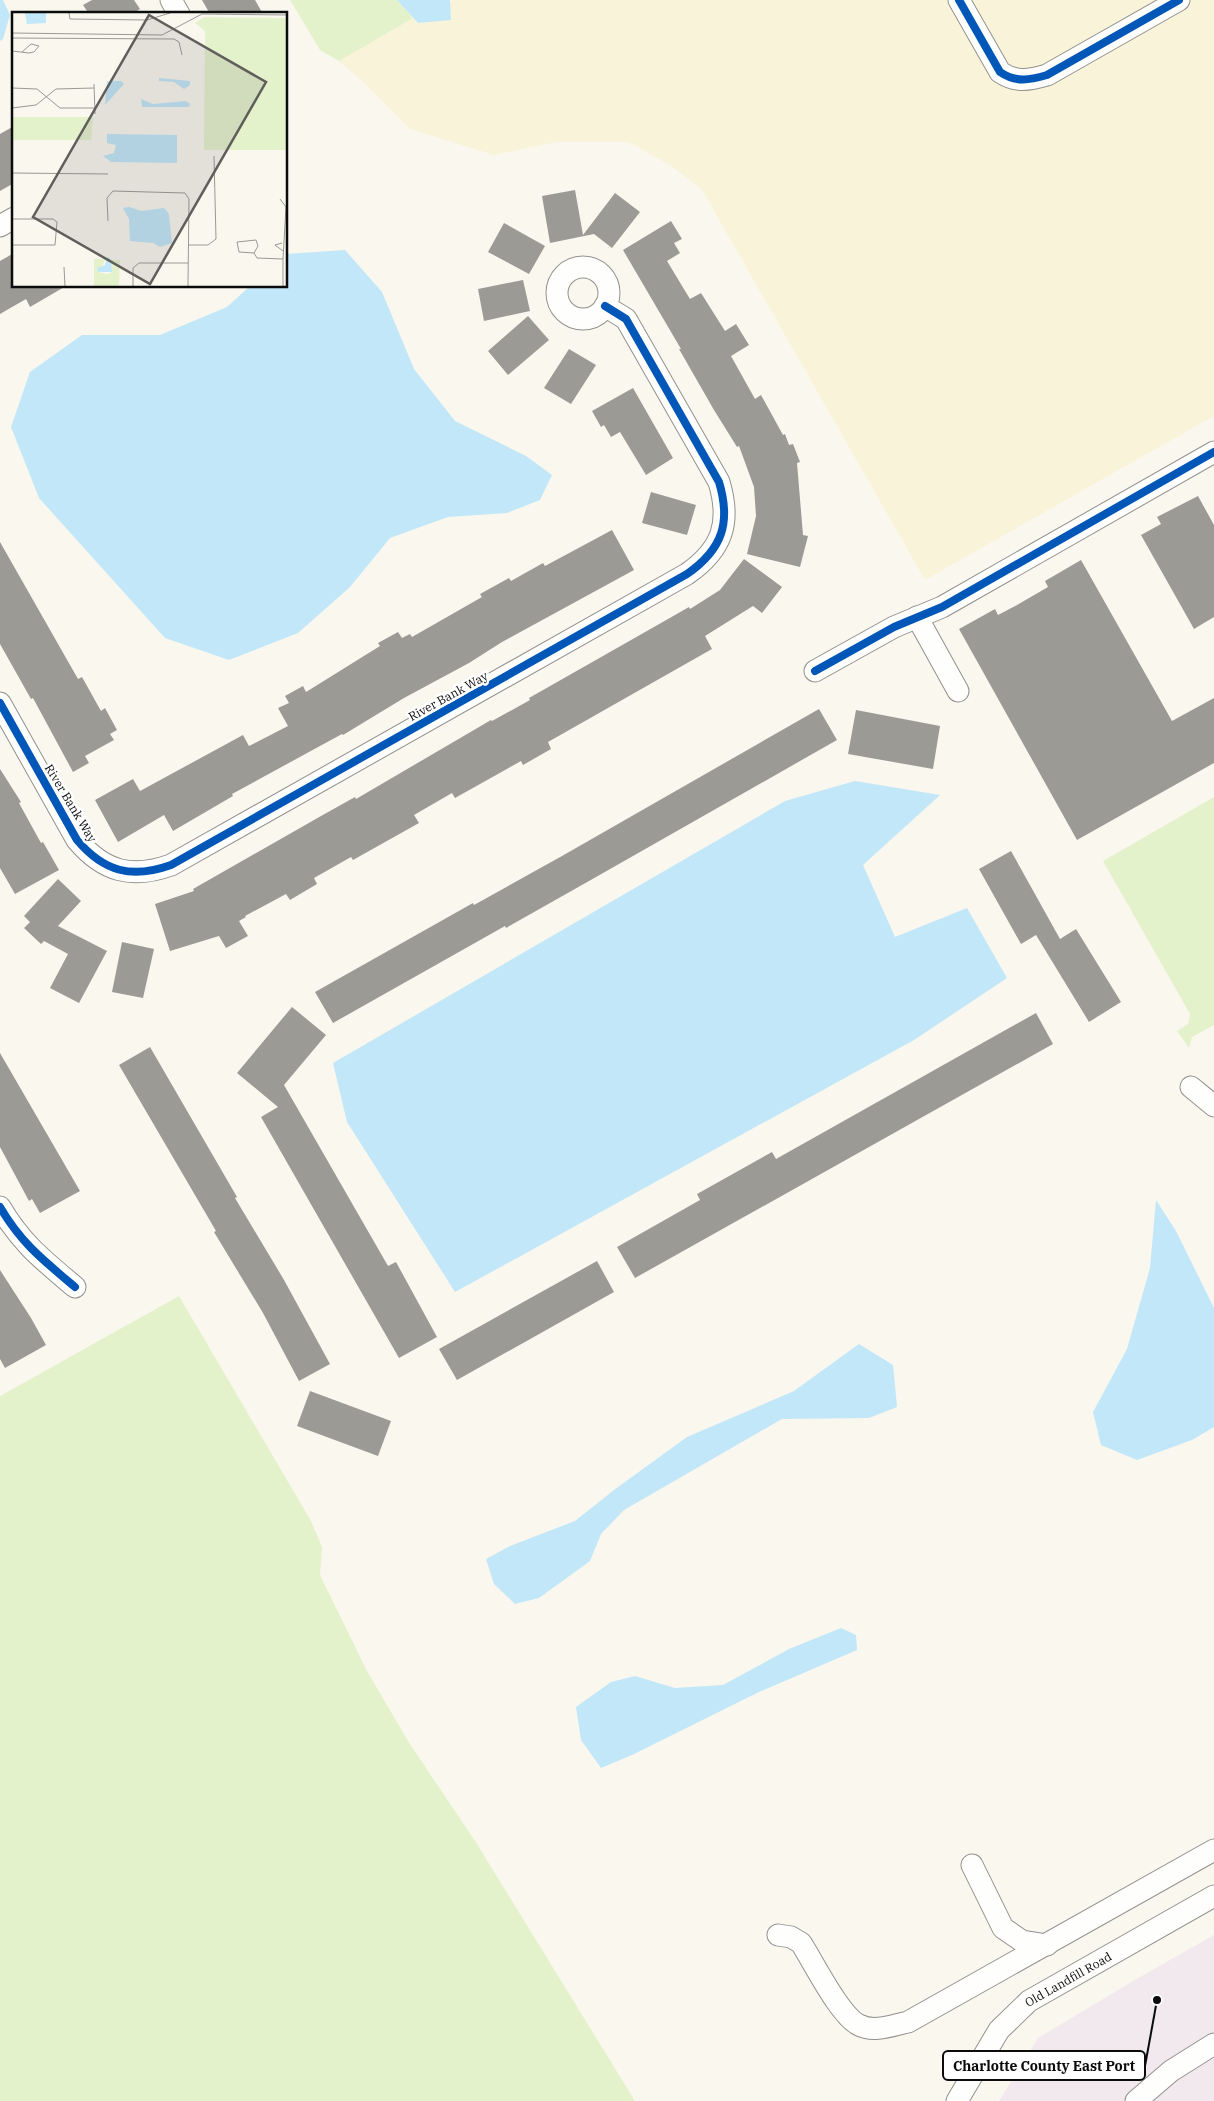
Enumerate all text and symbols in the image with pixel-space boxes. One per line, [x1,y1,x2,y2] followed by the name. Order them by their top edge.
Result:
[12,12,288,288] inset map
[406,668,491,724] street label: River Bank Way
[42,761,101,845] street label: River Bank Way
[1022,1948,1114,2009] street label: Old Landfill Road
[943,2051,1145,2080] callout: Charlotte County East Port
[953,2057,1135,2075] text: Charlotte County East Port

